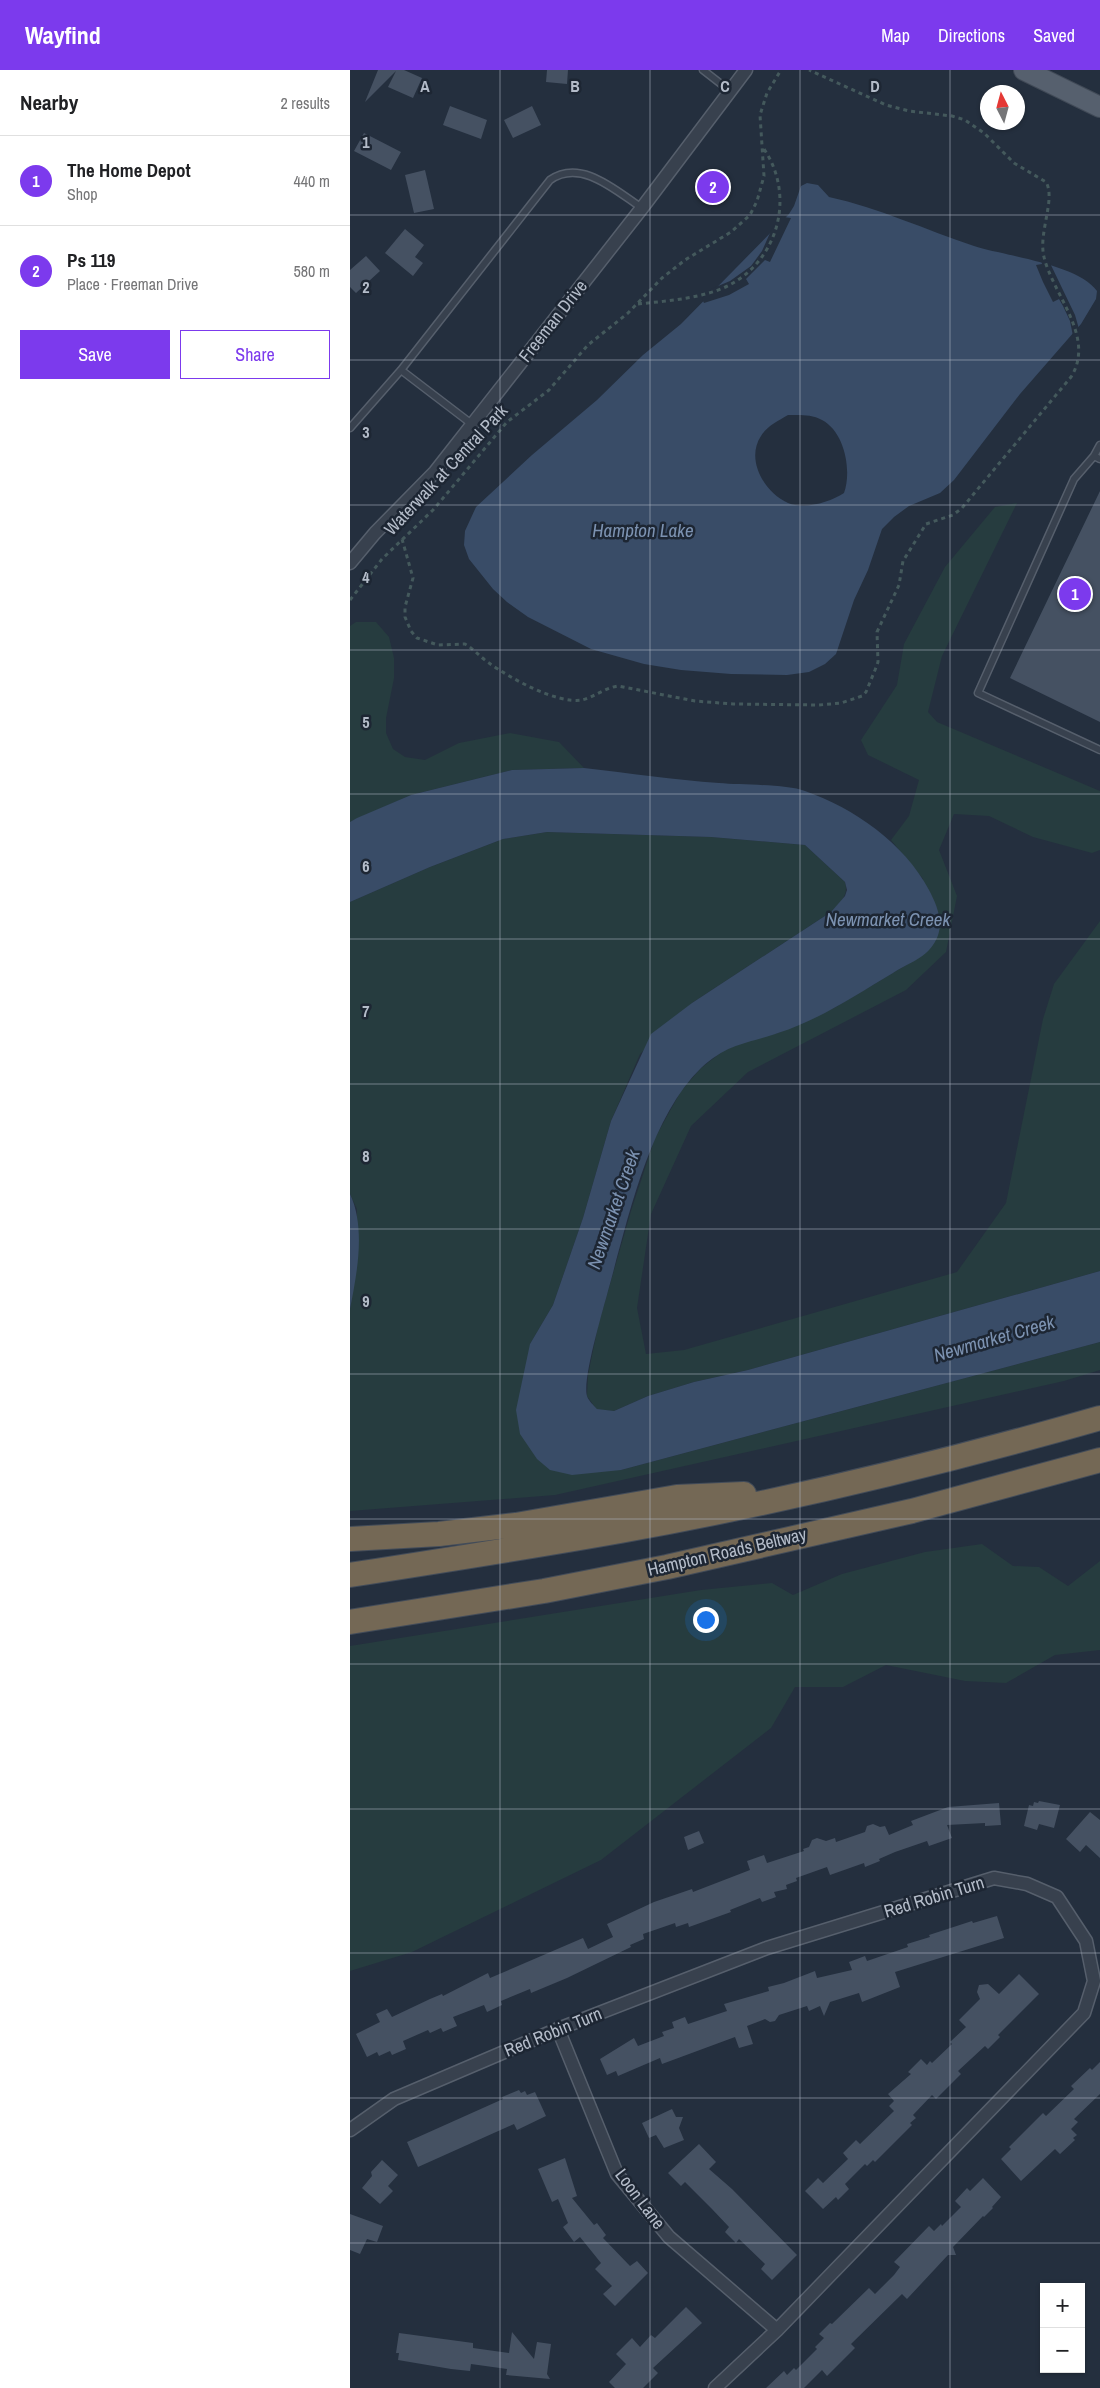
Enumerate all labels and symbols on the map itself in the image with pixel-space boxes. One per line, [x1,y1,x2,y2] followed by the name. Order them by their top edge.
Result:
[420,75,430,97] text: A
[570,75,580,97] text: B
[720,75,730,97] text: C
[870,75,880,97] text: D
[980,85,1025,130] north arrow
[362,131,370,153] text: 1
[697,168,729,206] pin: 2
[512,274,593,367] street label: Freeman Drive
[362,276,370,298] text: 2
[378,398,513,541] street label: Waterwalk at Central Park
[362,421,370,443] text: 3
[592,517,694,543] water label: Hampton Lake
[362,566,370,588] text: 4
[1059,575,1091,613] pin: 1
[362,711,370,733] text: 5
[362,855,370,877] text: 6
[826,906,952,932] water label: Newmarket Creek
[362,1000,370,1022] text: 7
[362,1145,370,1167] text: 8
[580,1145,646,1272] water label: Newmarket Creek
[362,1290,370,1312] text: 9
[930,1308,1059,1368] water label: Newmarket Creek
[645,1521,809,1582] street label: Hampton Roads Beltway
[693,1607,719,1633] your location
[881,1869,987,1924] street label: Red Robin Turn
[500,2001,605,2063] street label: Red Robin Turn
[609,2163,671,2234] street label: Loon Lane

